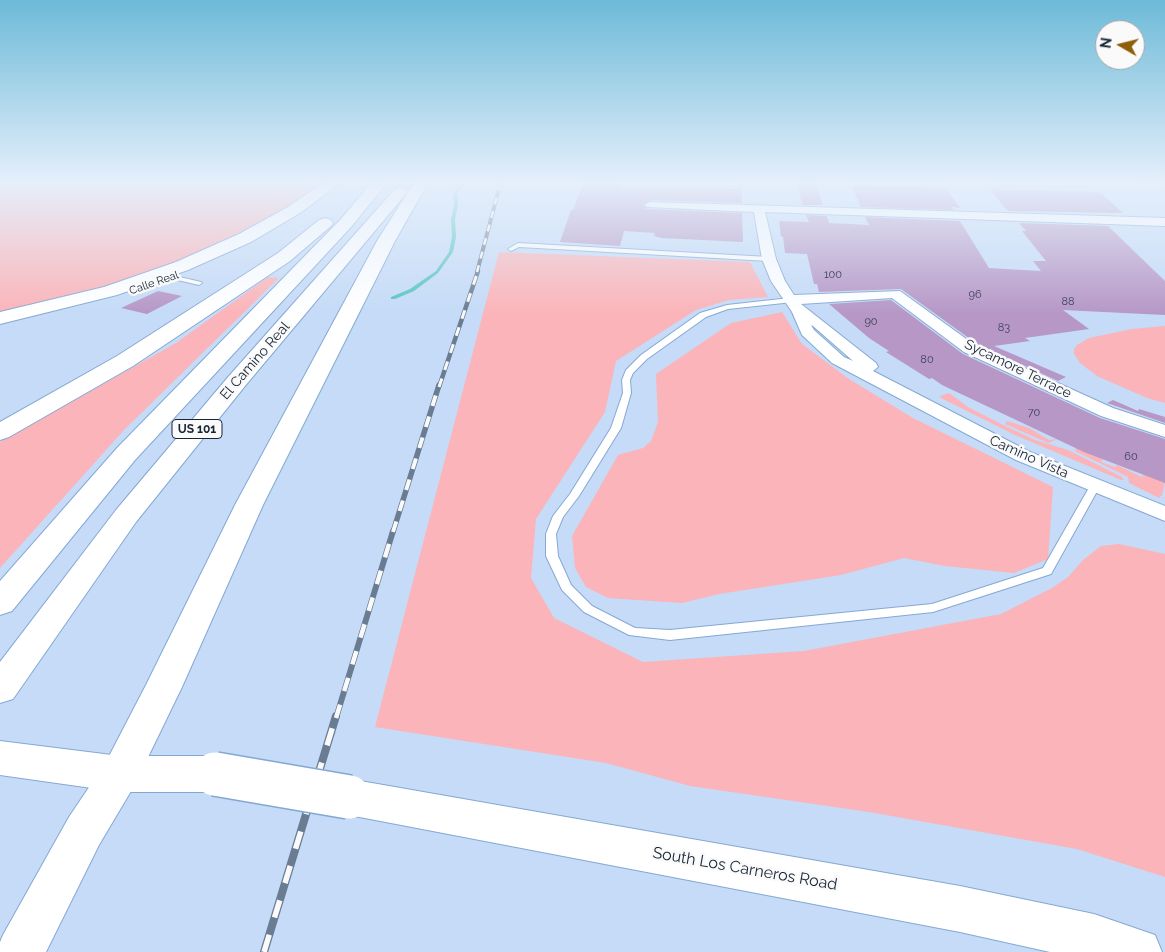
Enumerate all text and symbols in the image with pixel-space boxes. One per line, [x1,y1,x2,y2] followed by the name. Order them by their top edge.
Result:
[1095,20,1145,70] north arrow
[1097,37,1115,49] text: N
[128,268,180,298] street label: Calle Real
[824,268,842,282] house number: 100
[968,288,982,302] house number: 96
[1061,295,1075,309] house number: 88
[864,315,878,329] house number: 90
[217,319,293,403] street label: El Camino Real
[998,321,1010,335] house number: 83
[962,336,1074,402] street label: Sycamore Terrace
[920,353,934,367] house number: 80
[1028,406,1040,420] house number: 70
[172,419,222,438] road number: US 101
[987,432,1071,482] street label: Camino Vista
[1124,450,1138,464] house number: 60
[651,843,839,895] street label: South Los Carneros Road

